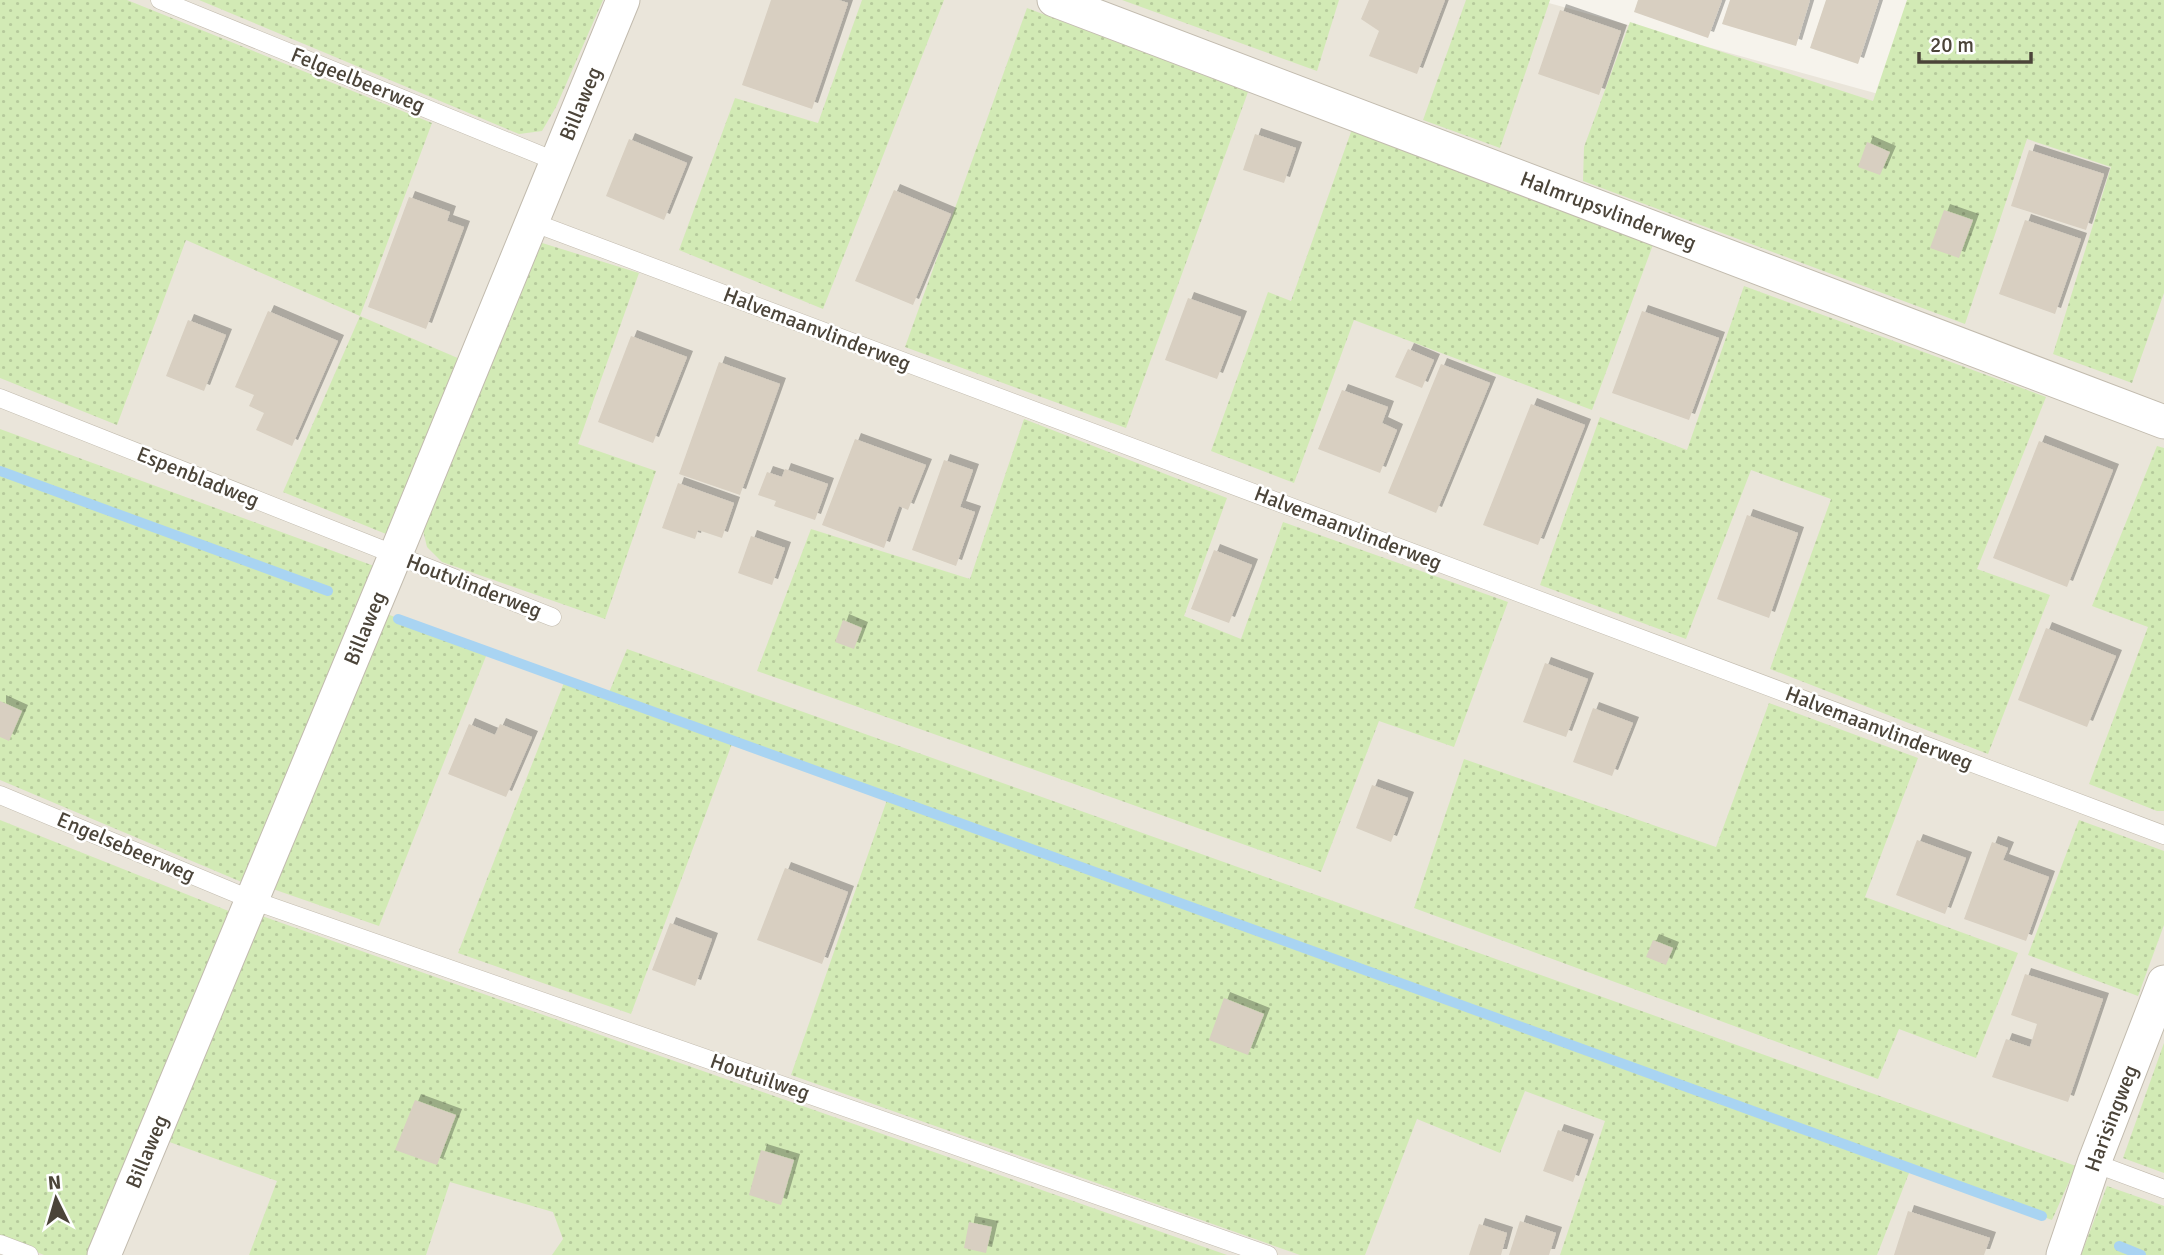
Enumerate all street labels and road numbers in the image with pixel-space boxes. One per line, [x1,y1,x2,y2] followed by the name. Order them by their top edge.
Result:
[287,41,429,119] street label: Felgeelbeerweg
[554,63,607,144] street label: Billaweg
[1517,165,1700,256] street label: Halmrupsvlinderweg
[720,281,914,377] street label: Halvemaanvlinderweg
[133,441,263,513] street label: Espenbladweg
[1251,480,1445,576] street label: Halvemaanvlinderweg
[402,548,546,624] street label: Houtvlinderweg
[338,587,392,669] street label: Billaweg
[1782,680,1976,776] street label: Halvemaanvlinderweg
[53,806,199,888] street label: Engelsebeerweg
[707,1048,813,1106] street label: Houtuilweg
[2079,1061,2144,1175] street label: Harisingweg
[120,1111,174,1192] street label: Billaweg

